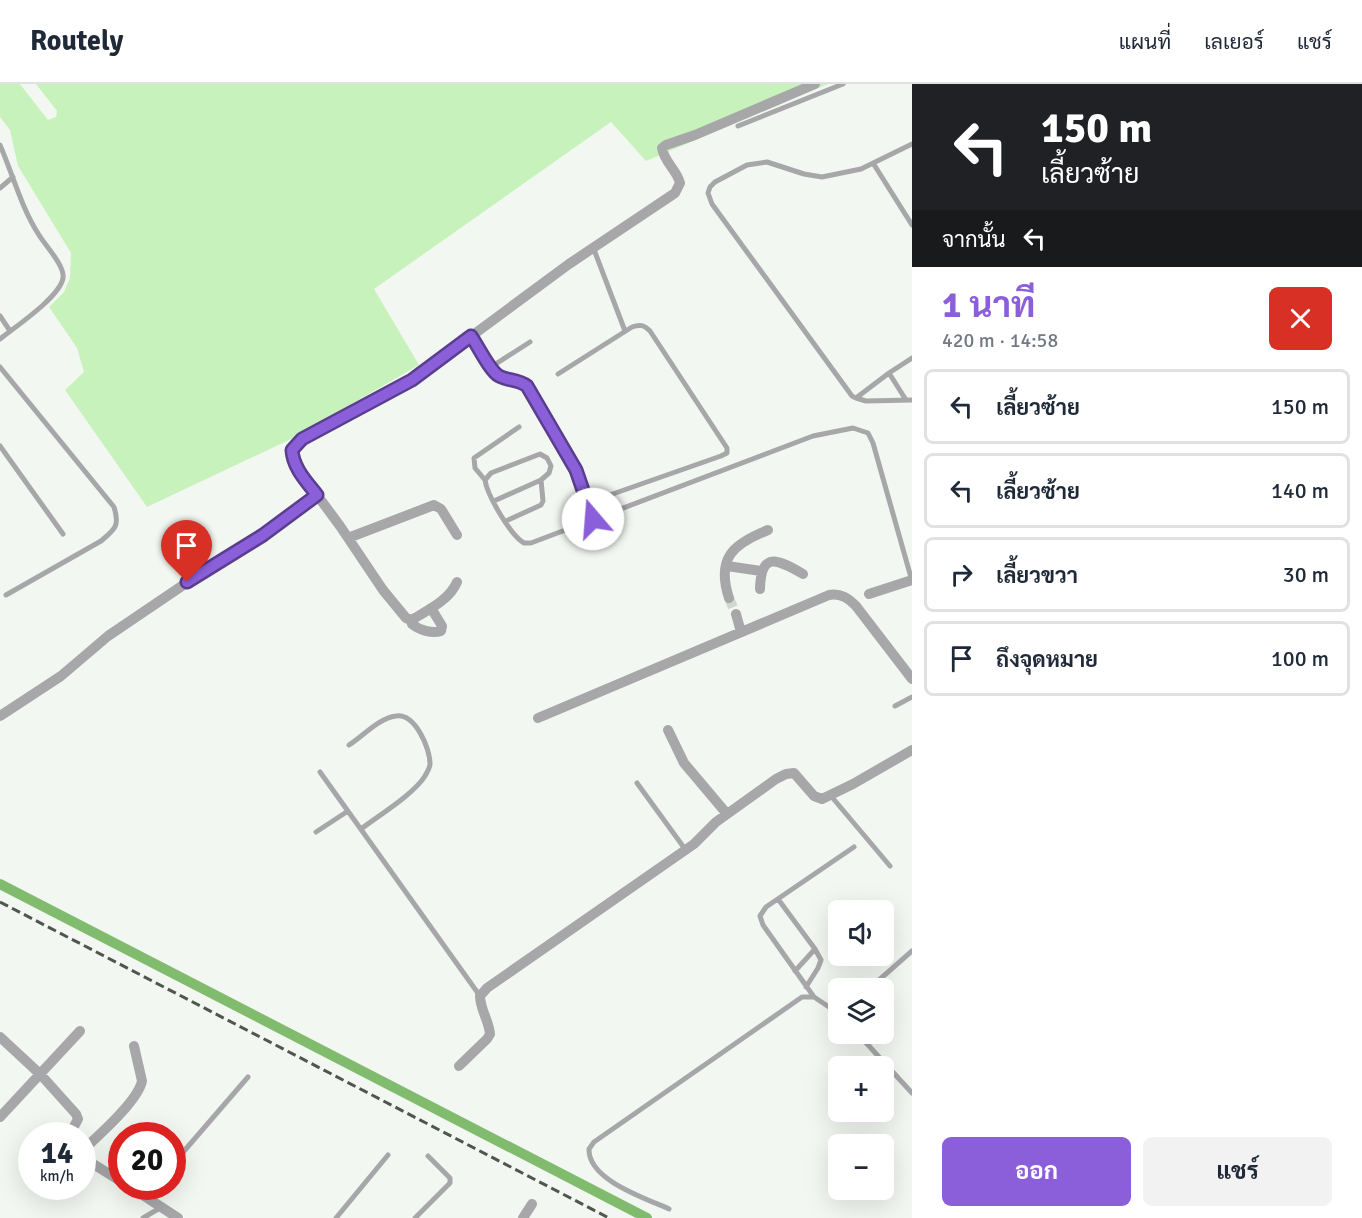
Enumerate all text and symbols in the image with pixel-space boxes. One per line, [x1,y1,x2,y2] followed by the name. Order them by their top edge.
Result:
[30,24,123,58] text: Routely
[1119,29,1171,55] text: แผนที่
[1204,29,1264,55] text: เลเยอร์
[1297,29,1332,55] text: แชร์
[1041,103,1152,154] text: 150 m
[942,108,1020,186] icon: left
[1041,158,1139,191] text: เลี้ยวซ้าย
[1018,222,1051,255] icon: left
[942,226,1006,253] text: จากนั้น
[942,283,1036,328] text: 1 นาที
[1269,287,1332,350] button: close
[942,328,1058,353] text: 420 m · 14:58
[945,390,978,423] icon: left
[1271,393,1329,420] text: 150 m
[996,394,1080,421] text: เลี้ยวซ้าย
[945,474,978,507] icon: left
[1271,477,1329,504] text: 140 m
[996,478,1080,505] text: เลี้ยวซ้าย
[561,487,625,551] position arrow
[161,520,212,582] pin
[170,529,203,562] icon: arrive
[945,558,978,591] icon: right
[1283,561,1329,588] text: 30 m
[996,562,1078,589] text: เลี้ยวขวา
[945,642,978,675] icon: arrive
[1271,645,1329,672] text: 100 m
[996,646,1098,673] text: ถึงจุดหมาย
[828,900,894,1200] map controls
[828,900,894,966] button: sound
[828,978,894,1044] button: layers
[828,1056,894,1122] button: +
[108,1122,186,1200] speed limit sign: 20
[828,1134,894,1200] button: −
[41,1135,73,1172] text: 14
[942,1137,1131,1206] button: ออก
[1143,1137,1332,1206] button: แชร์
[40,1167,74,1185] text: km/h

